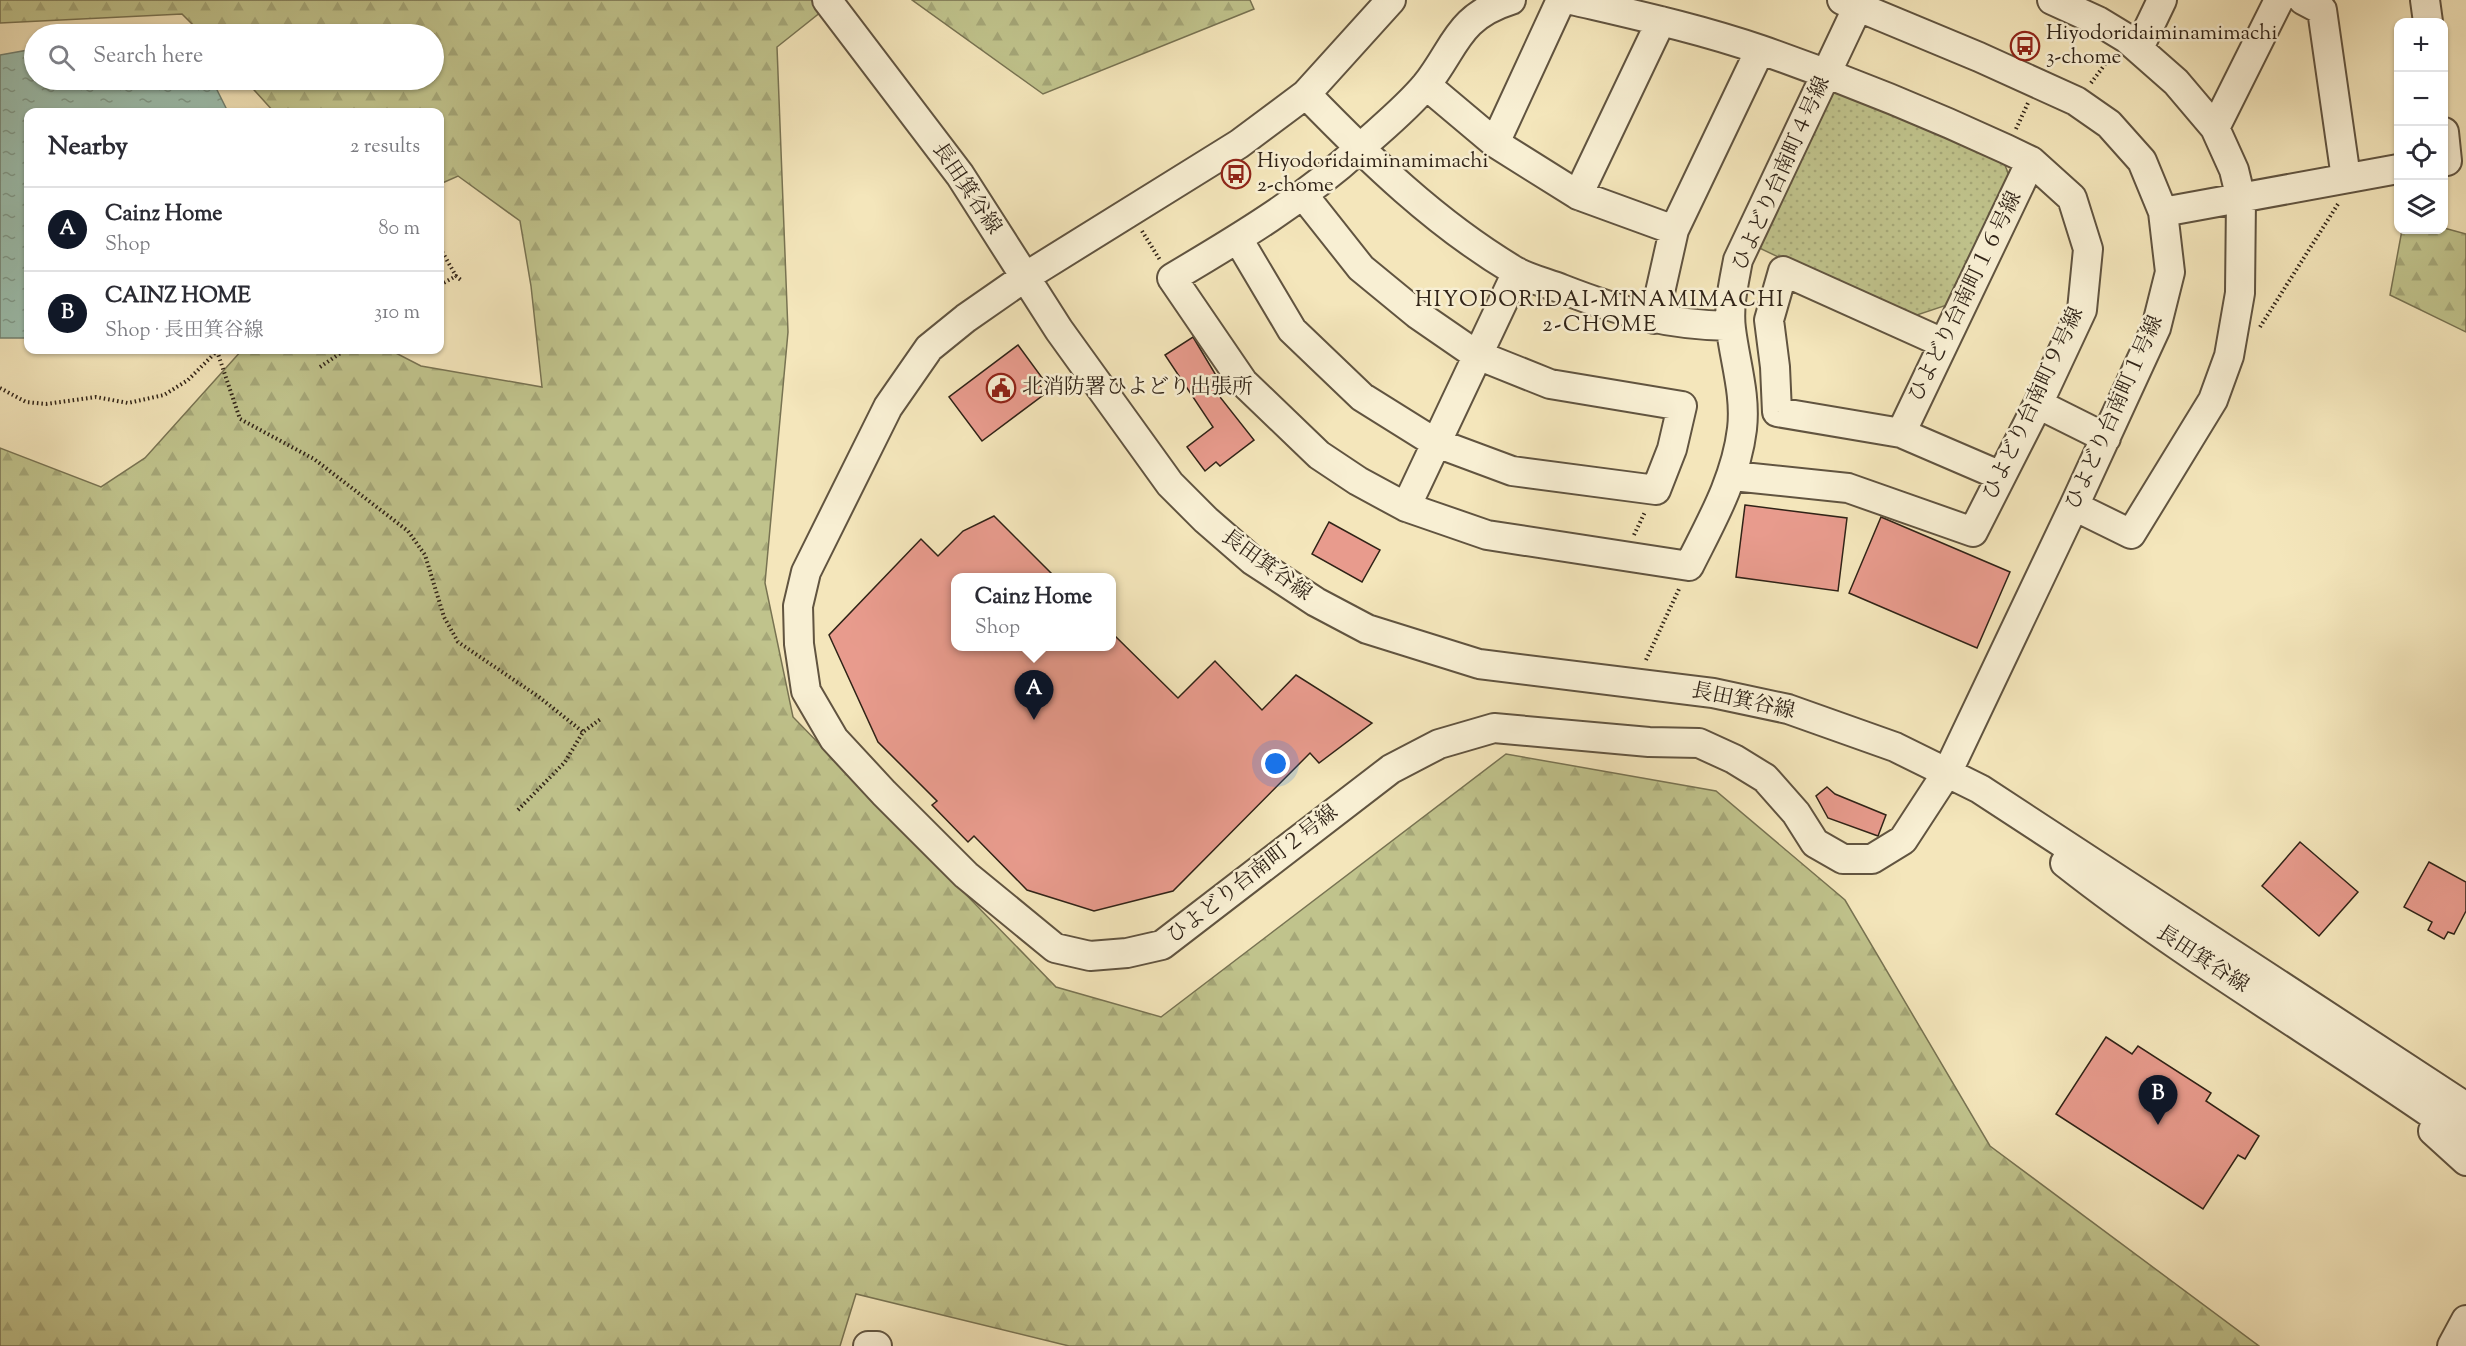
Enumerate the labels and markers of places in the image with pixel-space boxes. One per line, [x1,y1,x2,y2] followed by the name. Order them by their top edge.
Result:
[2046,19,2278,73] place label: Hiyodoridaiminamimachi 3-chome
[2009,30,2041,62] bus stop icon: Hiyodoridaiminamimachi 3-chome
[1257,147,1489,201] place label: Hiyodoridaiminamimachi 2-chome
[1220,158,1252,190] bus stop icon: Hiyodoridaiminamimachi 2-chome
[985,372,1017,404] public building icon: 北消防署ひよどり出張所
[1022,373,1253,403] place label: 北消防署ひよどり出張所
[1014,670,1054,720] pin: A
[2138,1076,2178,1125] pin: B

